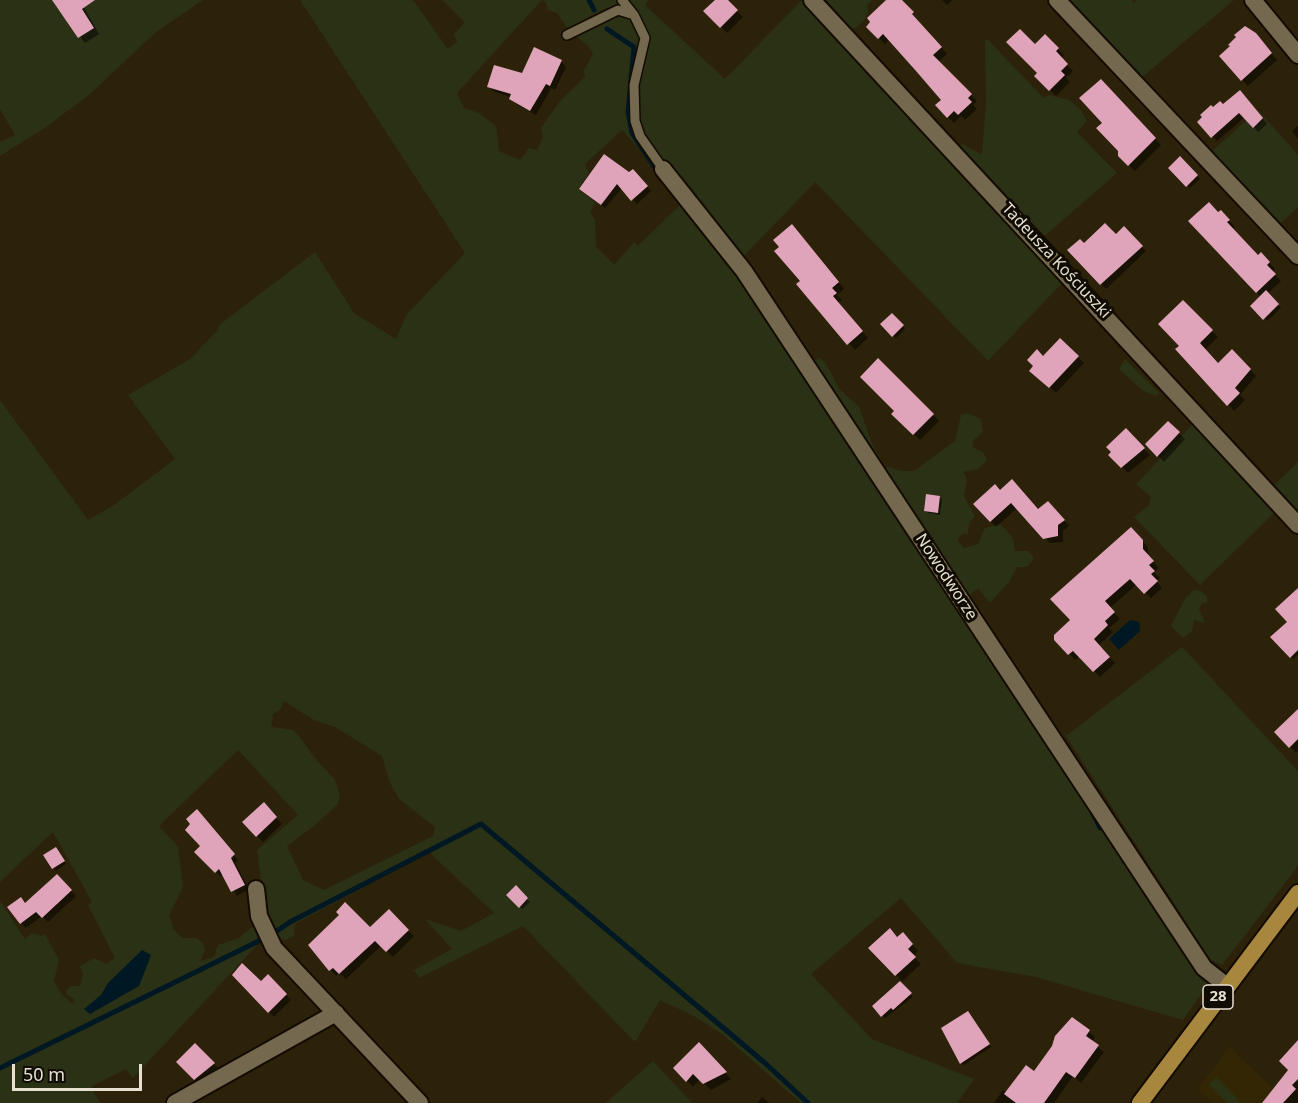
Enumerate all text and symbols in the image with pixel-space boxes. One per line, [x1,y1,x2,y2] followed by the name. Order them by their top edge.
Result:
[998,199,1114,323] street label: Tadeusza Kościuszki
[911,530,981,624] street label: Nowodworze
[1203,985,1233,1009] road number: 28
[15,1052,146,1090] scale bar
[23,1062,65,1086] text: 50 m

